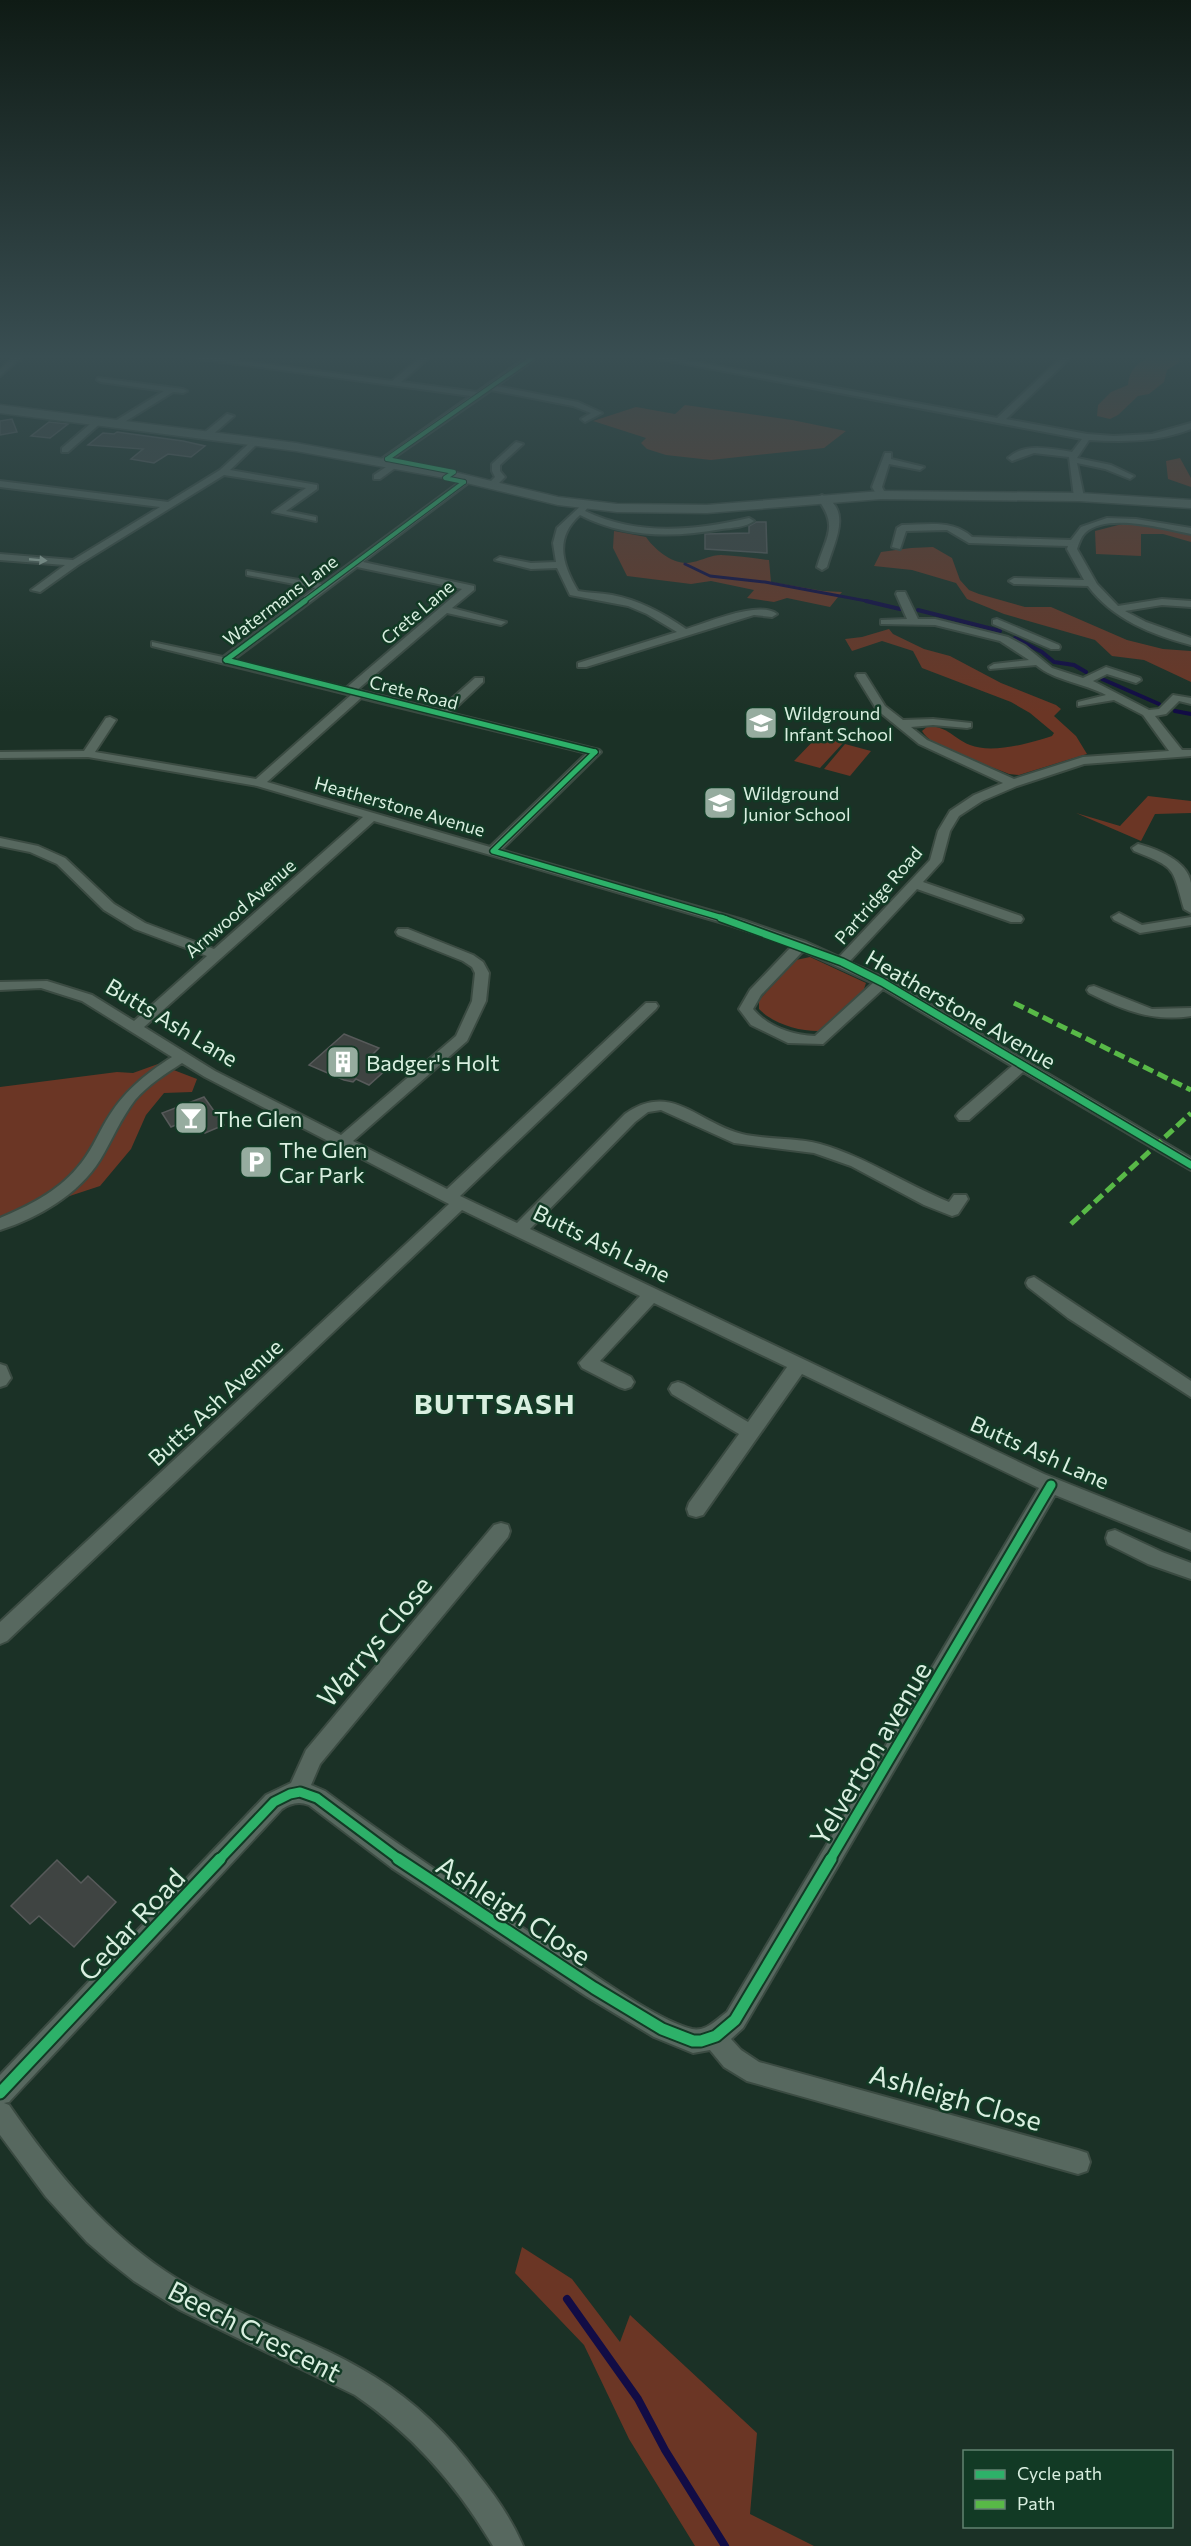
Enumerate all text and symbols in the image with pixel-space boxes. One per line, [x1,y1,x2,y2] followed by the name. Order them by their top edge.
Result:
[219,550,341,650] street label: Watermans Lane
[28,555,47,565] one-way arrow
[376,575,458,649] street label: Crete Lane
[367,670,461,714] street label: Crete Road
[784,702,893,745] place label: Wildground Infant School
[743,705,779,741] school or university icon: Wildground Infant School
[312,771,488,841] street label: Heatherstone Avenue
[743,782,850,825] place label: Wildground Junior School
[702,785,738,821] school or university icon: Wildground Junior School
[830,842,926,948] street label: Partridge Road
[180,854,300,962] street label: Arnwood Avenue
[861,944,1061,1074] street label: Heatherstone Avenue
[101,972,243,1072] street label: Butts Ash Lane
[325,1044,361,1080] building icon: Badger's Holt
[366,1049,499,1076] place label: Badger's Holt
[173,1100,209,1136] bar icon: The Glen
[214,1105,302,1132] place label: The Glen
[279,1136,367,1188] place label: The Glen Car Park
[238,1144,274,1180] parking icon: The Glen Car Park
[529,1198,675,1288] street label: Butts Ash Lane
[142,1333,288,1471] street label: Butts Ash Avenue
[414,1386,576,1420] district label: BUTTSASH
[966,1409,1114,1495] street label: Butts Ash Lane
[310,1569,438,1713] street label: Warrys Close
[802,1655,938,1851] street label: Yelverton avenue
[431,1848,597,1972] street label: Ashleigh Close
[71,1861,191,1987] street label: Cedar Road
[866,2057,1046,2137] street label: Ashleigh Close
[163,2273,347,2389] street label: Beech Crescent
[963,2450,1173,2528] legend
[1017,2462,1102,2484] text: Cycle path
[1017,2492,1055,2514] text: Path

